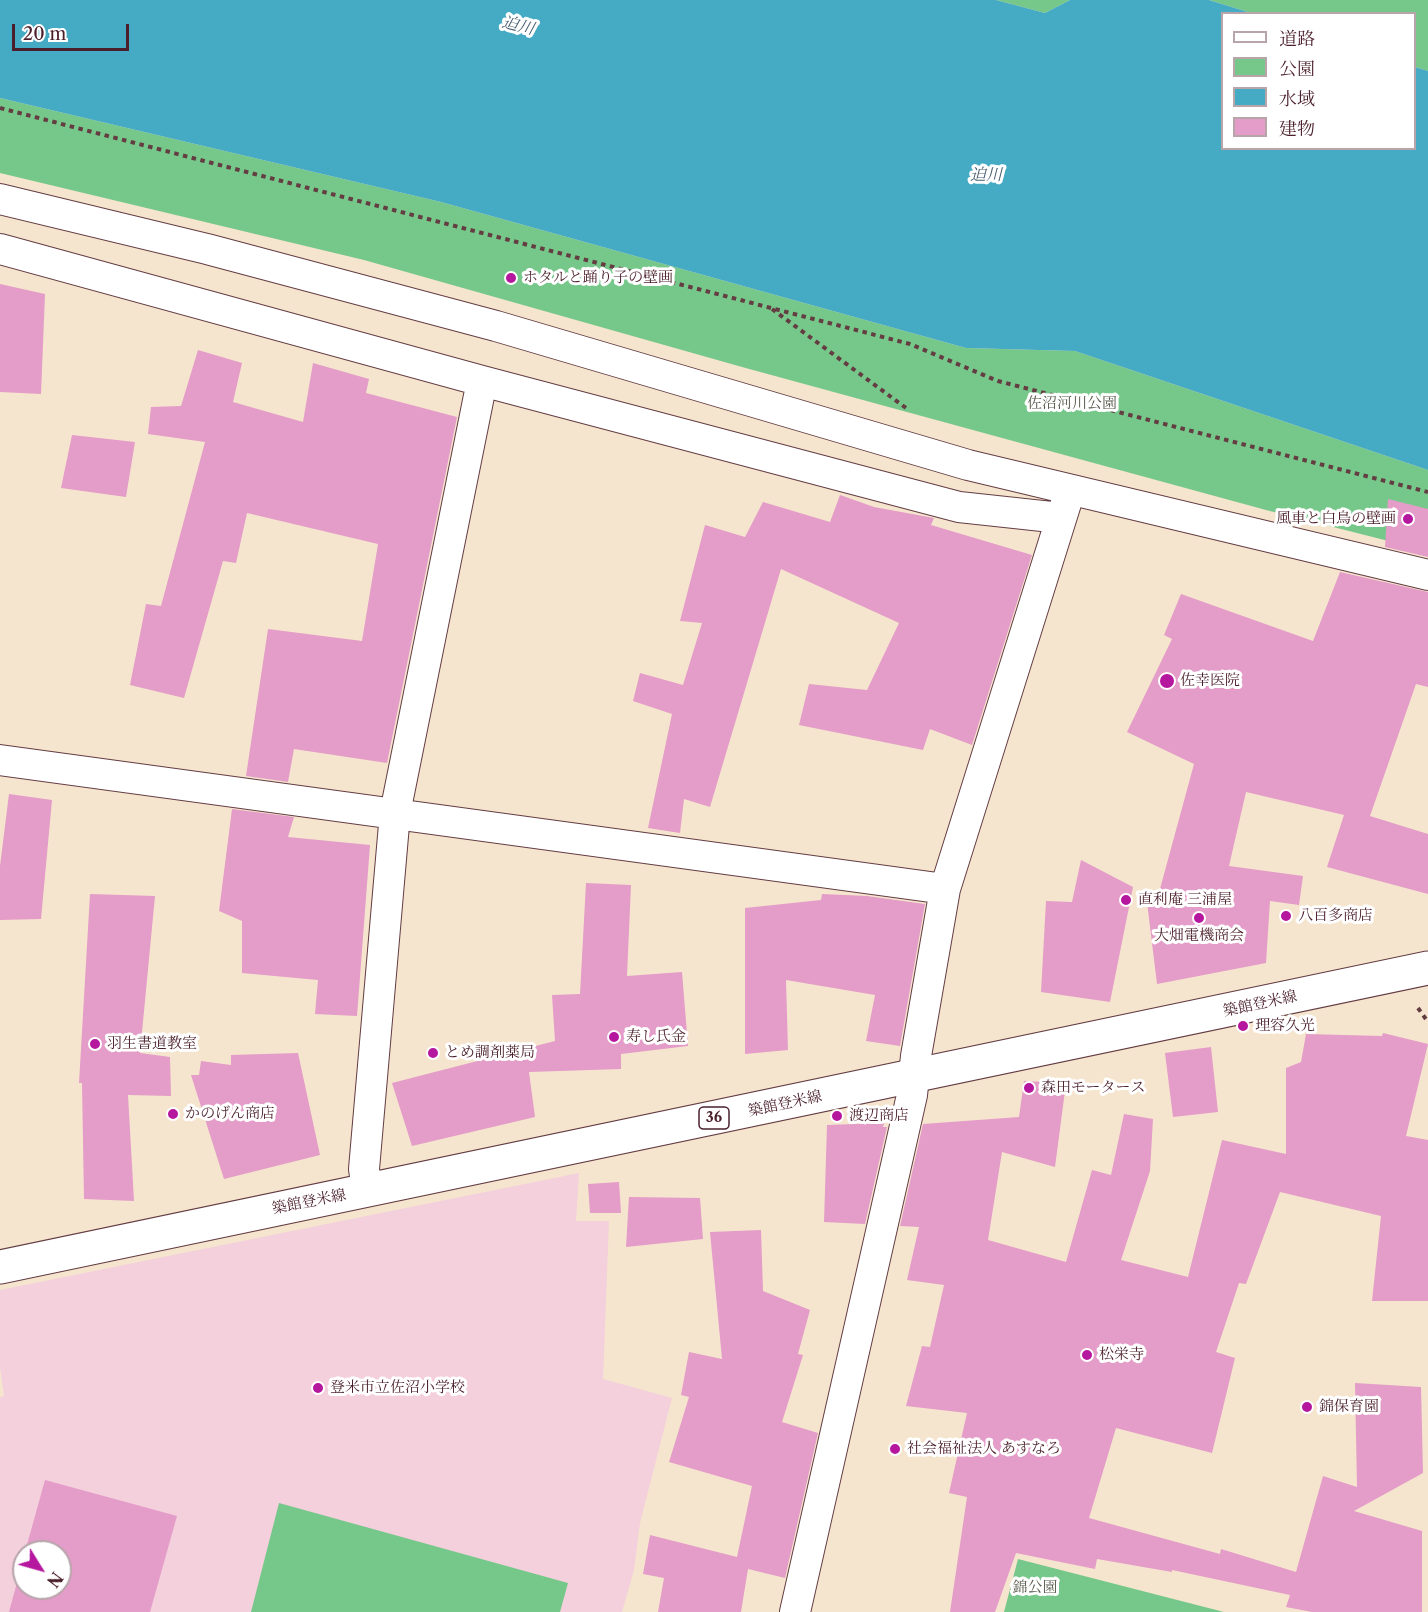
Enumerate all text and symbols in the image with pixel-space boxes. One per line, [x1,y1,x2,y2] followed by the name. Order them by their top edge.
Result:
[15,12,132,50] scale bar
[1221,12,1416,150] legend
[500,13,536,39] water label: 迫川
[23,23,66,45] text: 20 m
[1279,28,1315,50] text: 道路
[1279,58,1315,80] text: 公園
[1279,88,1315,110] text: 水域
[1279,118,1315,140] text: 建物
[970,165,1002,185] water label: 迫川
[523,269,673,287] place label: ホタルと踊り子の壁画
[504,271,518,285] marker: ホタルと踊り子の壁画
[1027,395,1117,413] park label: 佐沼河川公園
[1276,510,1396,528] place label: 風車と白鳥の壁画
[1401,512,1415,526] marker: 風車と白鳥の壁画
[1158,672,1176,690] marker: 佐幸医院
[1180,672,1240,690] place label: 佐幸医院
[1138,891,1232,909] place label: 直利庵 三浦屋
[1119,893,1133,907] marker: 直利庵 三浦屋
[1298,907,1373,925] place label: 八百多商店
[1279,909,1293,923] marker: 八百多商店
[1192,911,1206,925] marker: 大畑電機商会
[1154,927,1244,945] place label: 大畑電機商会
[1221,987,1299,1021] street label: 築館登米線
[1255,1017,1315,1035] place label: 理容久光
[1236,1019,1250,1033] marker: 理容久光
[626,1028,686,1046] place label: 寿し氏金
[607,1030,621,1044] marker: 寿し氏金
[107,1035,197,1053] place label: 羽生書道教室
[88,1037,102,1051] marker: 羽生書道教室
[445,1044,535,1062] place label: とめ調剤薬局
[426,1046,440,1060] marker: とめ調剤薬局
[1041,1079,1145,1097] place label: 森田モータース
[1022,1081,1036,1095] marker: 森田モータース
[746,1087,824,1121] street label: 築館登米線
[185,1105,275,1123] place label: かのげん商店
[166,1107,180,1121] marker: かのげん商店
[699,1107,729,1129] road number: 36
[849,1107,909,1125] place label: 渡辺商店
[830,1109,844,1123] marker: 渡辺商店
[270,1186,348,1218] street label: 築館登米線
[1099,1346,1144,1364] place label: 松栄寺
[1080,1348,1094,1362] marker: 松栄寺
[330,1379,465,1397] place label: 登米市立佐沼小学校
[311,1381,325,1395] marker: 登米市立佐沼小学校
[1319,1398,1379,1416] place label: 錦保育園
[1300,1400,1314,1414] marker: 錦保育園
[907,1440,1061,1458] place label: 社会福祉法人 あすなろ
[888,1442,902,1456] marker: 社会福祉法人 あすなろ
[12,1540,72,1600] north arrow
[43,1568,67,1591] text: N
[1013,1579,1057,1597] park label: 錦公園

